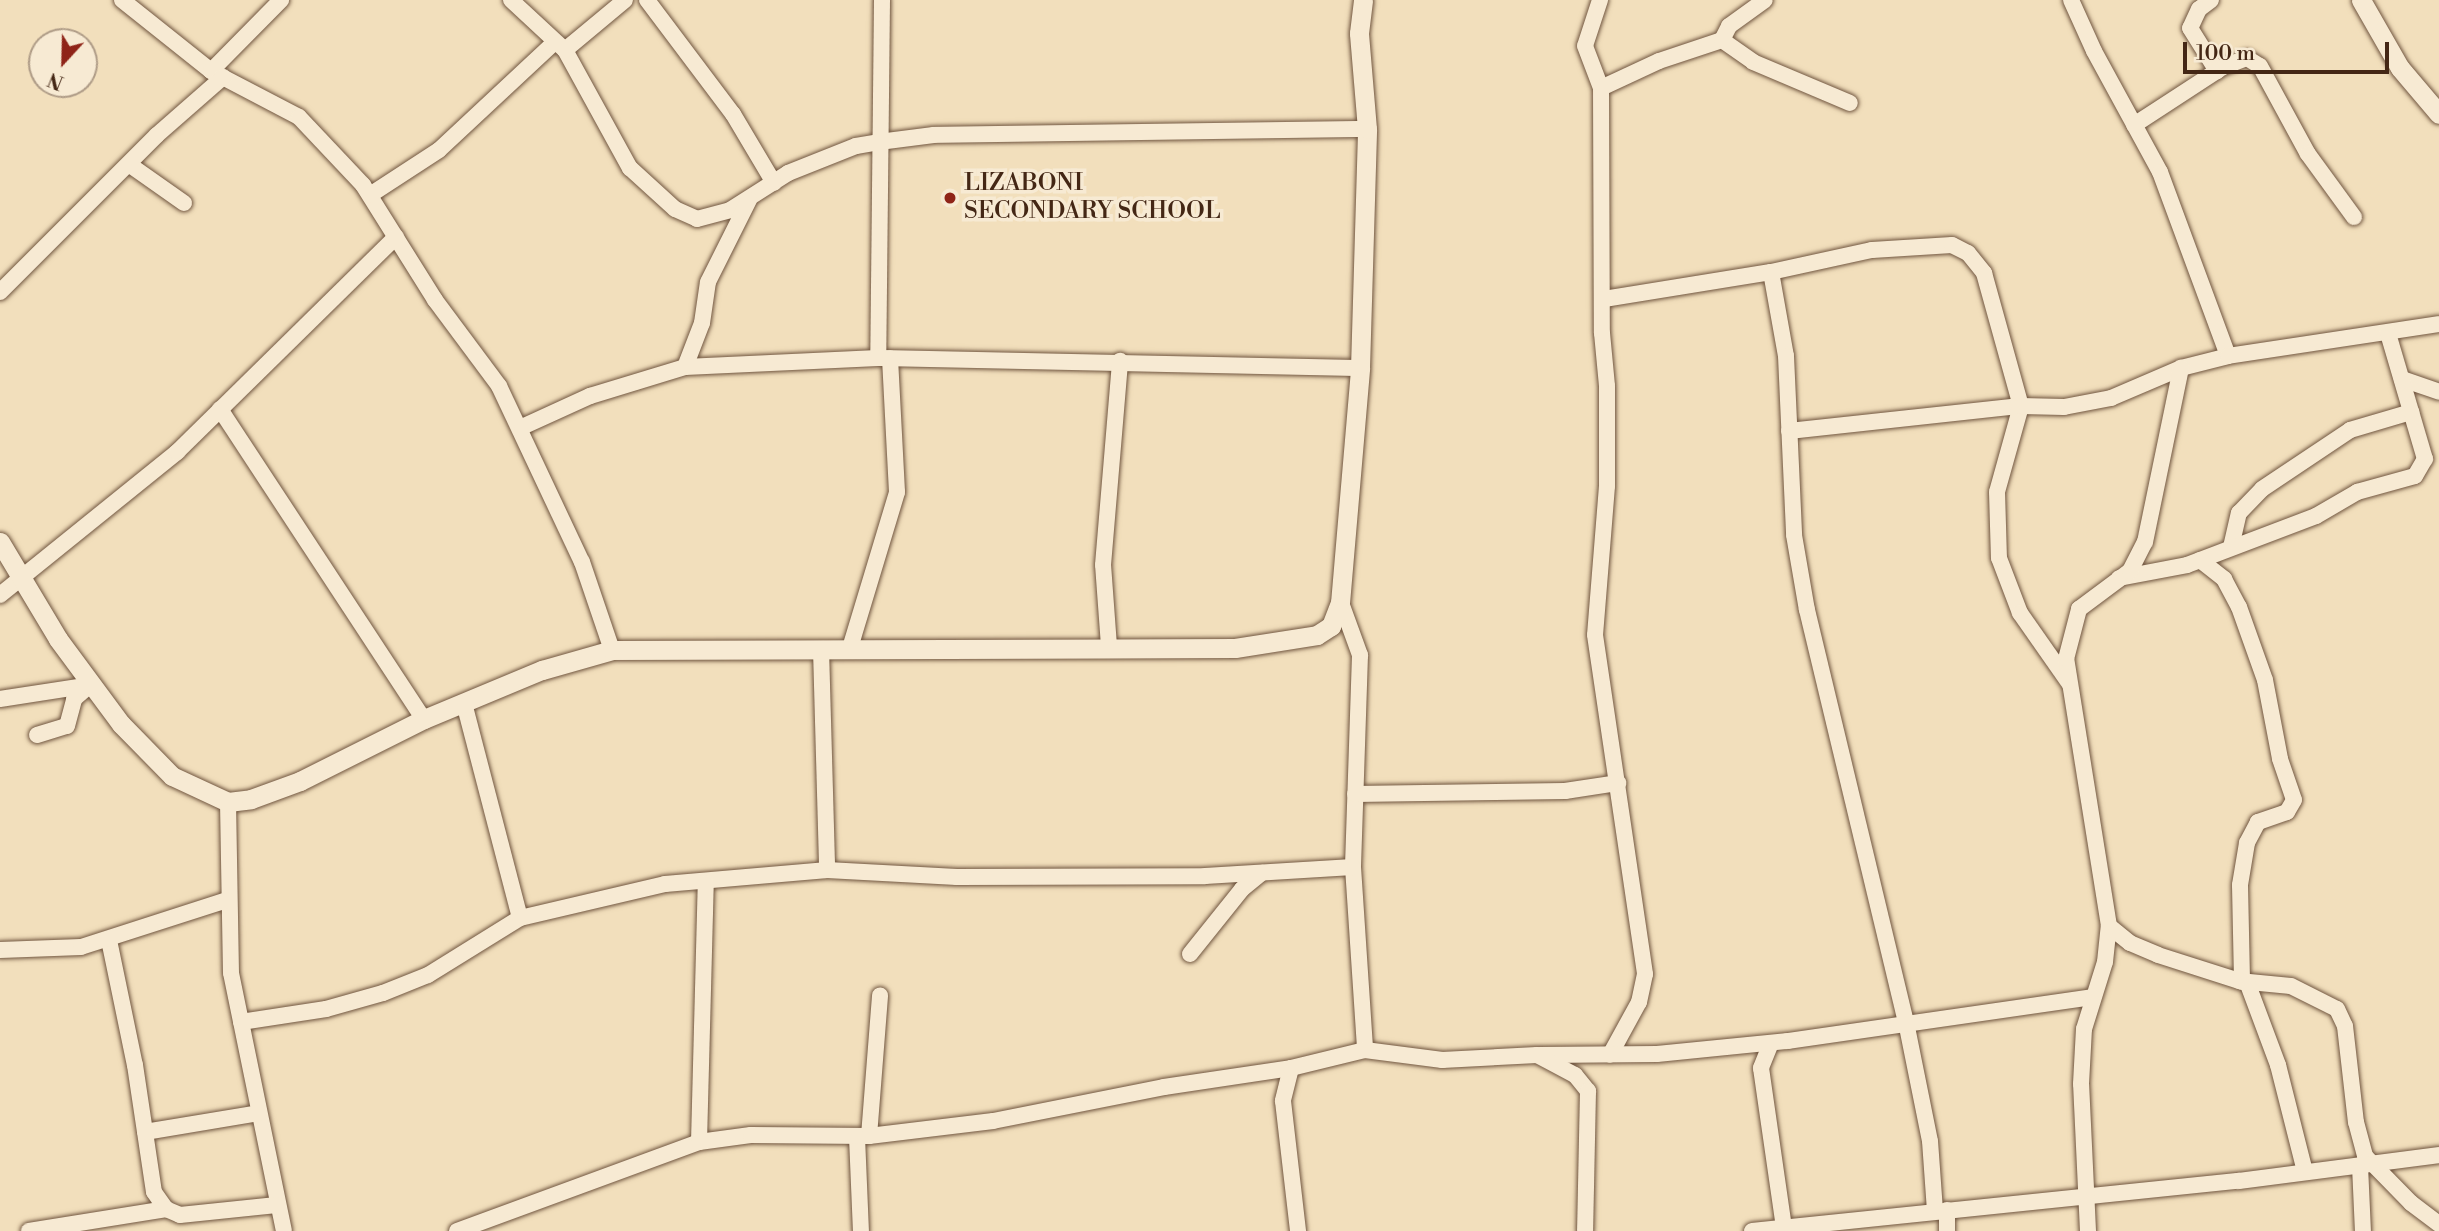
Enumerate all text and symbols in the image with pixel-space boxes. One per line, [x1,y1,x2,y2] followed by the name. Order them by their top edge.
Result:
[28,28,98,98] north arrow
[2187,28,2394,72] scale bar
[2196,41,2255,67] text: 100 m
[44,67,67,95] text: N
[964,170,1221,226] place label: LIZABONI SECONDARY SCHOOL
[942,190,958,206] marker: LIZABONI SECONDARY SCHOOL

